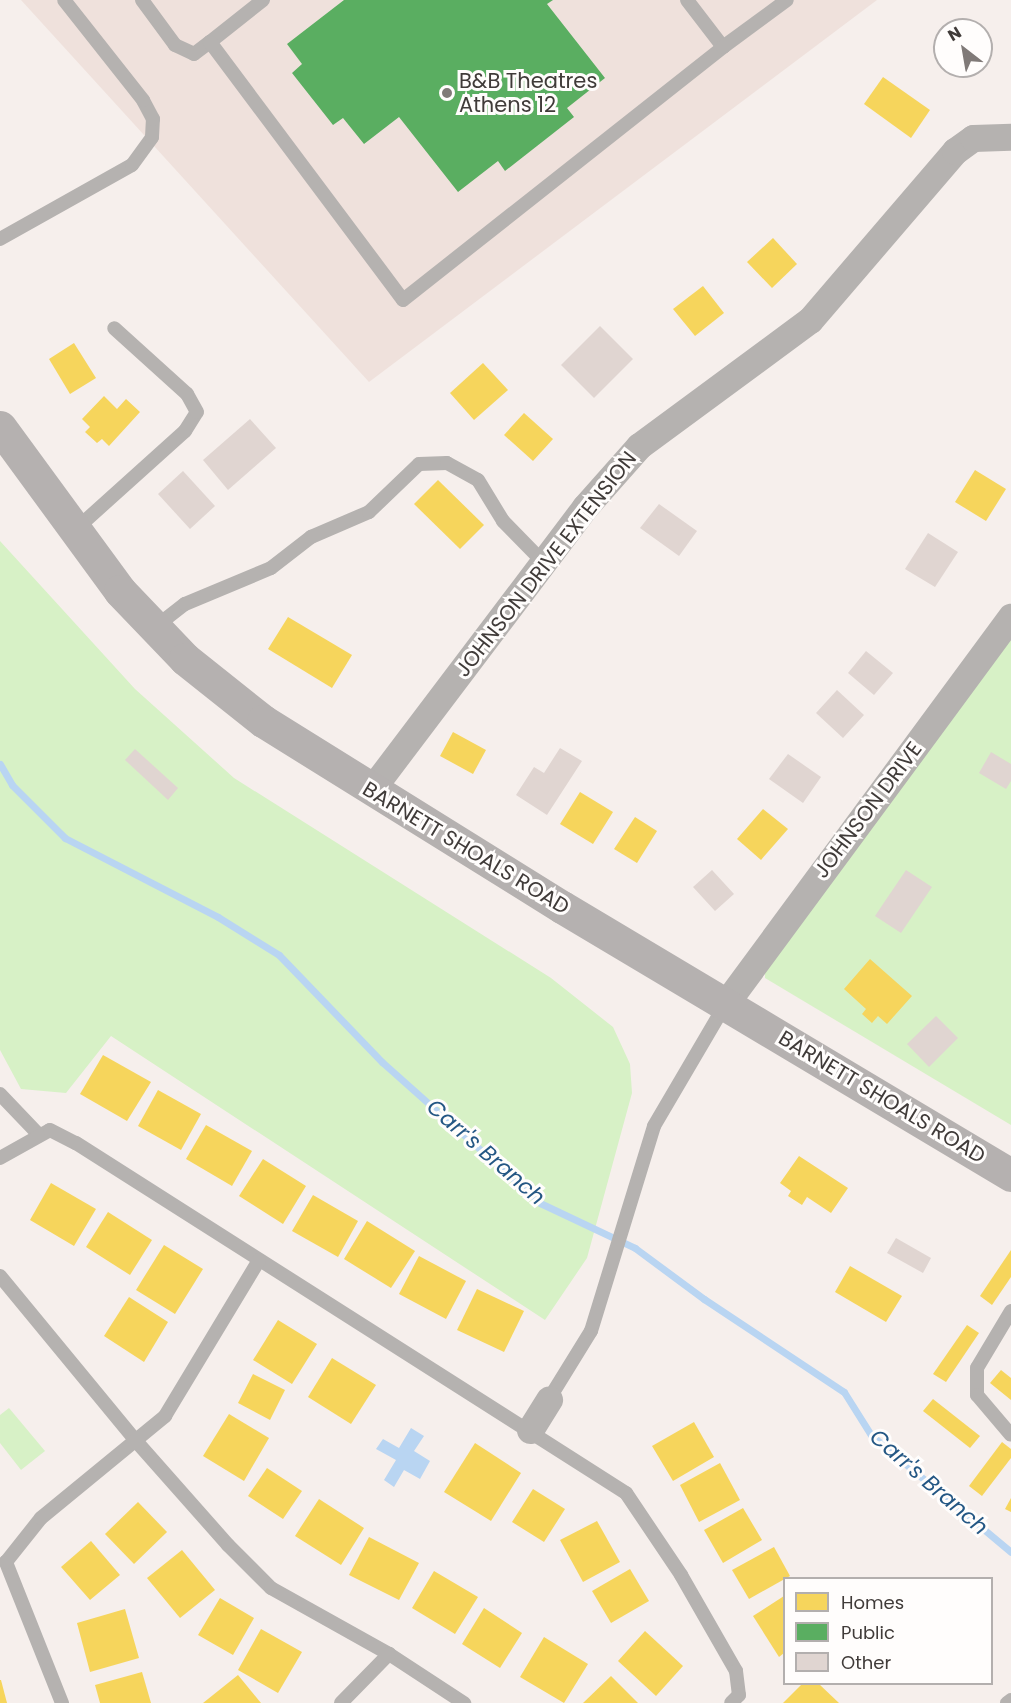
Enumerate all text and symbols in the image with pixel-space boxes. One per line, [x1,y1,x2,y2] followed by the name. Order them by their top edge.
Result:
[933,18,993,78] north arrow
[943,21,966,47] text: N
[459,68,597,118] place label: B&B Theatres Athens 12
[440,86,454,100] marker: B&B Theatres Athens 12
[450,446,642,682] street label: JOHNSON DRIVE EXTENSION
[809,737,927,883] street label: JOHNSON DRIVE
[358,776,574,920] street label: BARNETT SHOALS ROAD
[774,1025,990,1169] street label: BARNETT SHOALS ROAD
[422,1094,550,1210] water label: Carr's Branch
[865,1424,993,1540] water label: Carr's Branch
[783,1577,993,1685] legend
[841,1590,904,1615] text: Homes
[841,1620,895,1645] text: Public
[841,1650,891,1675] text: Other

